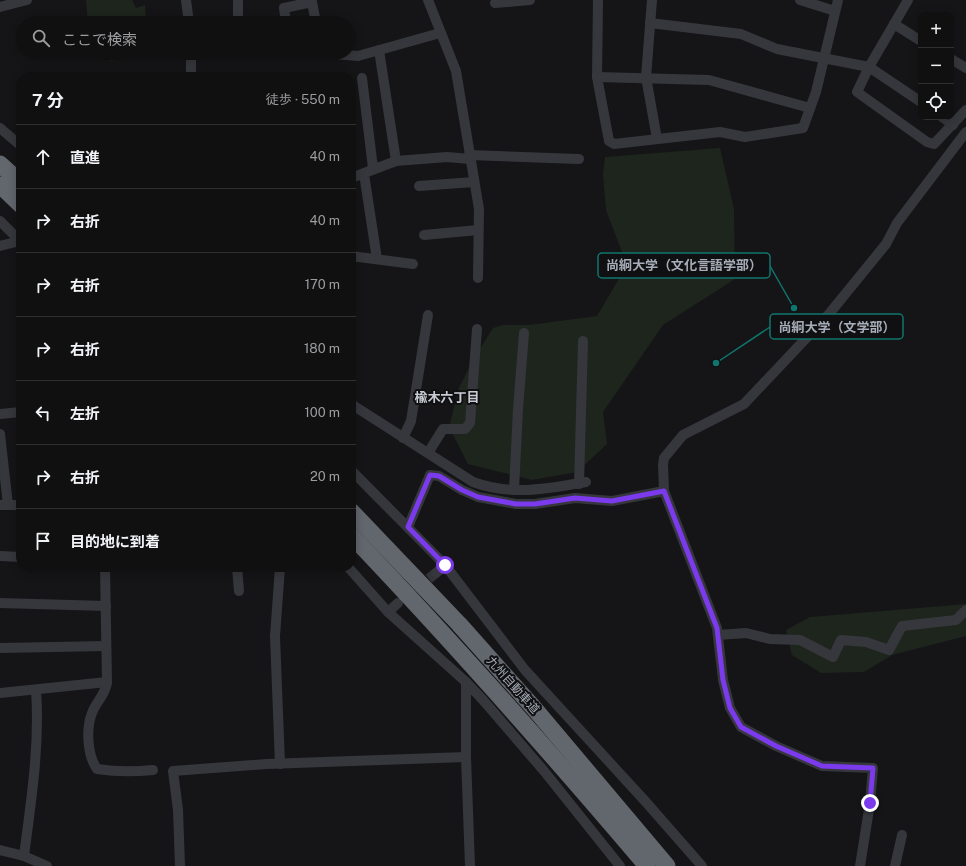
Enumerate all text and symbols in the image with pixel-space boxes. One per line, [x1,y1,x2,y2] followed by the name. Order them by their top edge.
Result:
[918,12,954,120] map controls
[918,12,954,48] button: +
[16,16,356,60] search box
[30,27,52,49] icon: search
[62,31,137,48] text: ここで検索
[918,48,954,84] button: −
[918,84,954,120] button: locate
[32,90,63,110] text: 7 分
[266,92,340,107] text: 徒歩 · 550 m
[32,146,54,168] icon: ahead
[70,149,100,166] text: 直進
[309,149,340,164] text: 40 m
[32,210,54,232] icon: right
[70,213,100,230] text: 右折
[309,213,340,228] text: 40 m
[598,253,770,278] callout: 尚絅大学（文化言語学部）
[606,258,762,273] text: 尚絅大学（文化言語学部）
[32,274,54,296] icon: right
[70,277,100,294] text: 右折
[305,277,340,292] text: 170 m
[770,314,903,339] callout: 尚絅大学（文学部）
[778,320,896,335] text: 尚絅大学（文学部）
[32,338,54,360] icon: right
[70,341,100,358] text: 右折
[304,341,340,356] text: 180 m
[414,390,480,405] district label: 楡木六丁目
[32,402,54,424] icon: left
[70,405,100,422] text: 左折
[304,405,340,420] text: 100 m
[32,466,54,488] icon: right
[70,469,100,486] text: 右折
[310,469,340,484] text: 20 m
[32,530,54,552] icon: arrive
[70,533,160,550] text: 目的地に到着
[436,556,454,574] route start
[484,654,542,716] street label: 九州自動車道
[861,794,879,812] route end

